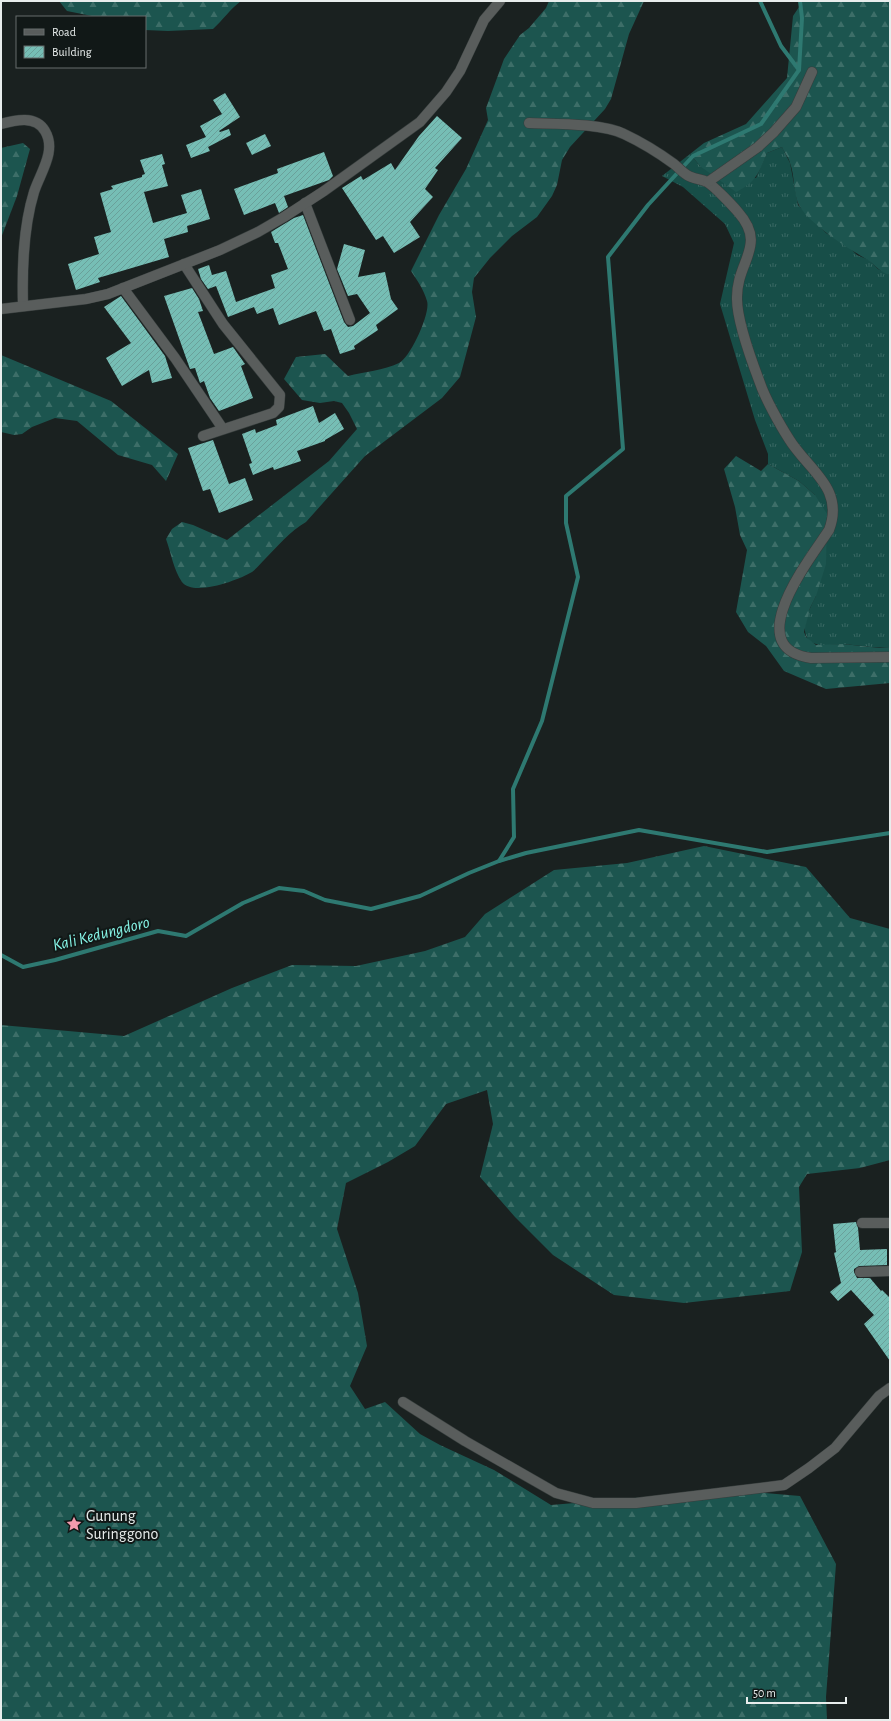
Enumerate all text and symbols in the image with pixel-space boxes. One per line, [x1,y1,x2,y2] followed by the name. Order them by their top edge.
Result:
[16,16,146,68] legend
[52,26,76,38] text: Road
[52,46,92,58] text: Building
[51,913,151,954] water label: Kali Kedungdoro
[86,1508,158,1542] place label: Gunung Suringgono
[65,1515,83,1533] place icon: Gunung Suringgono
[747,1679,846,1705] scale bar
[753,1687,776,1699] text: 50 m

